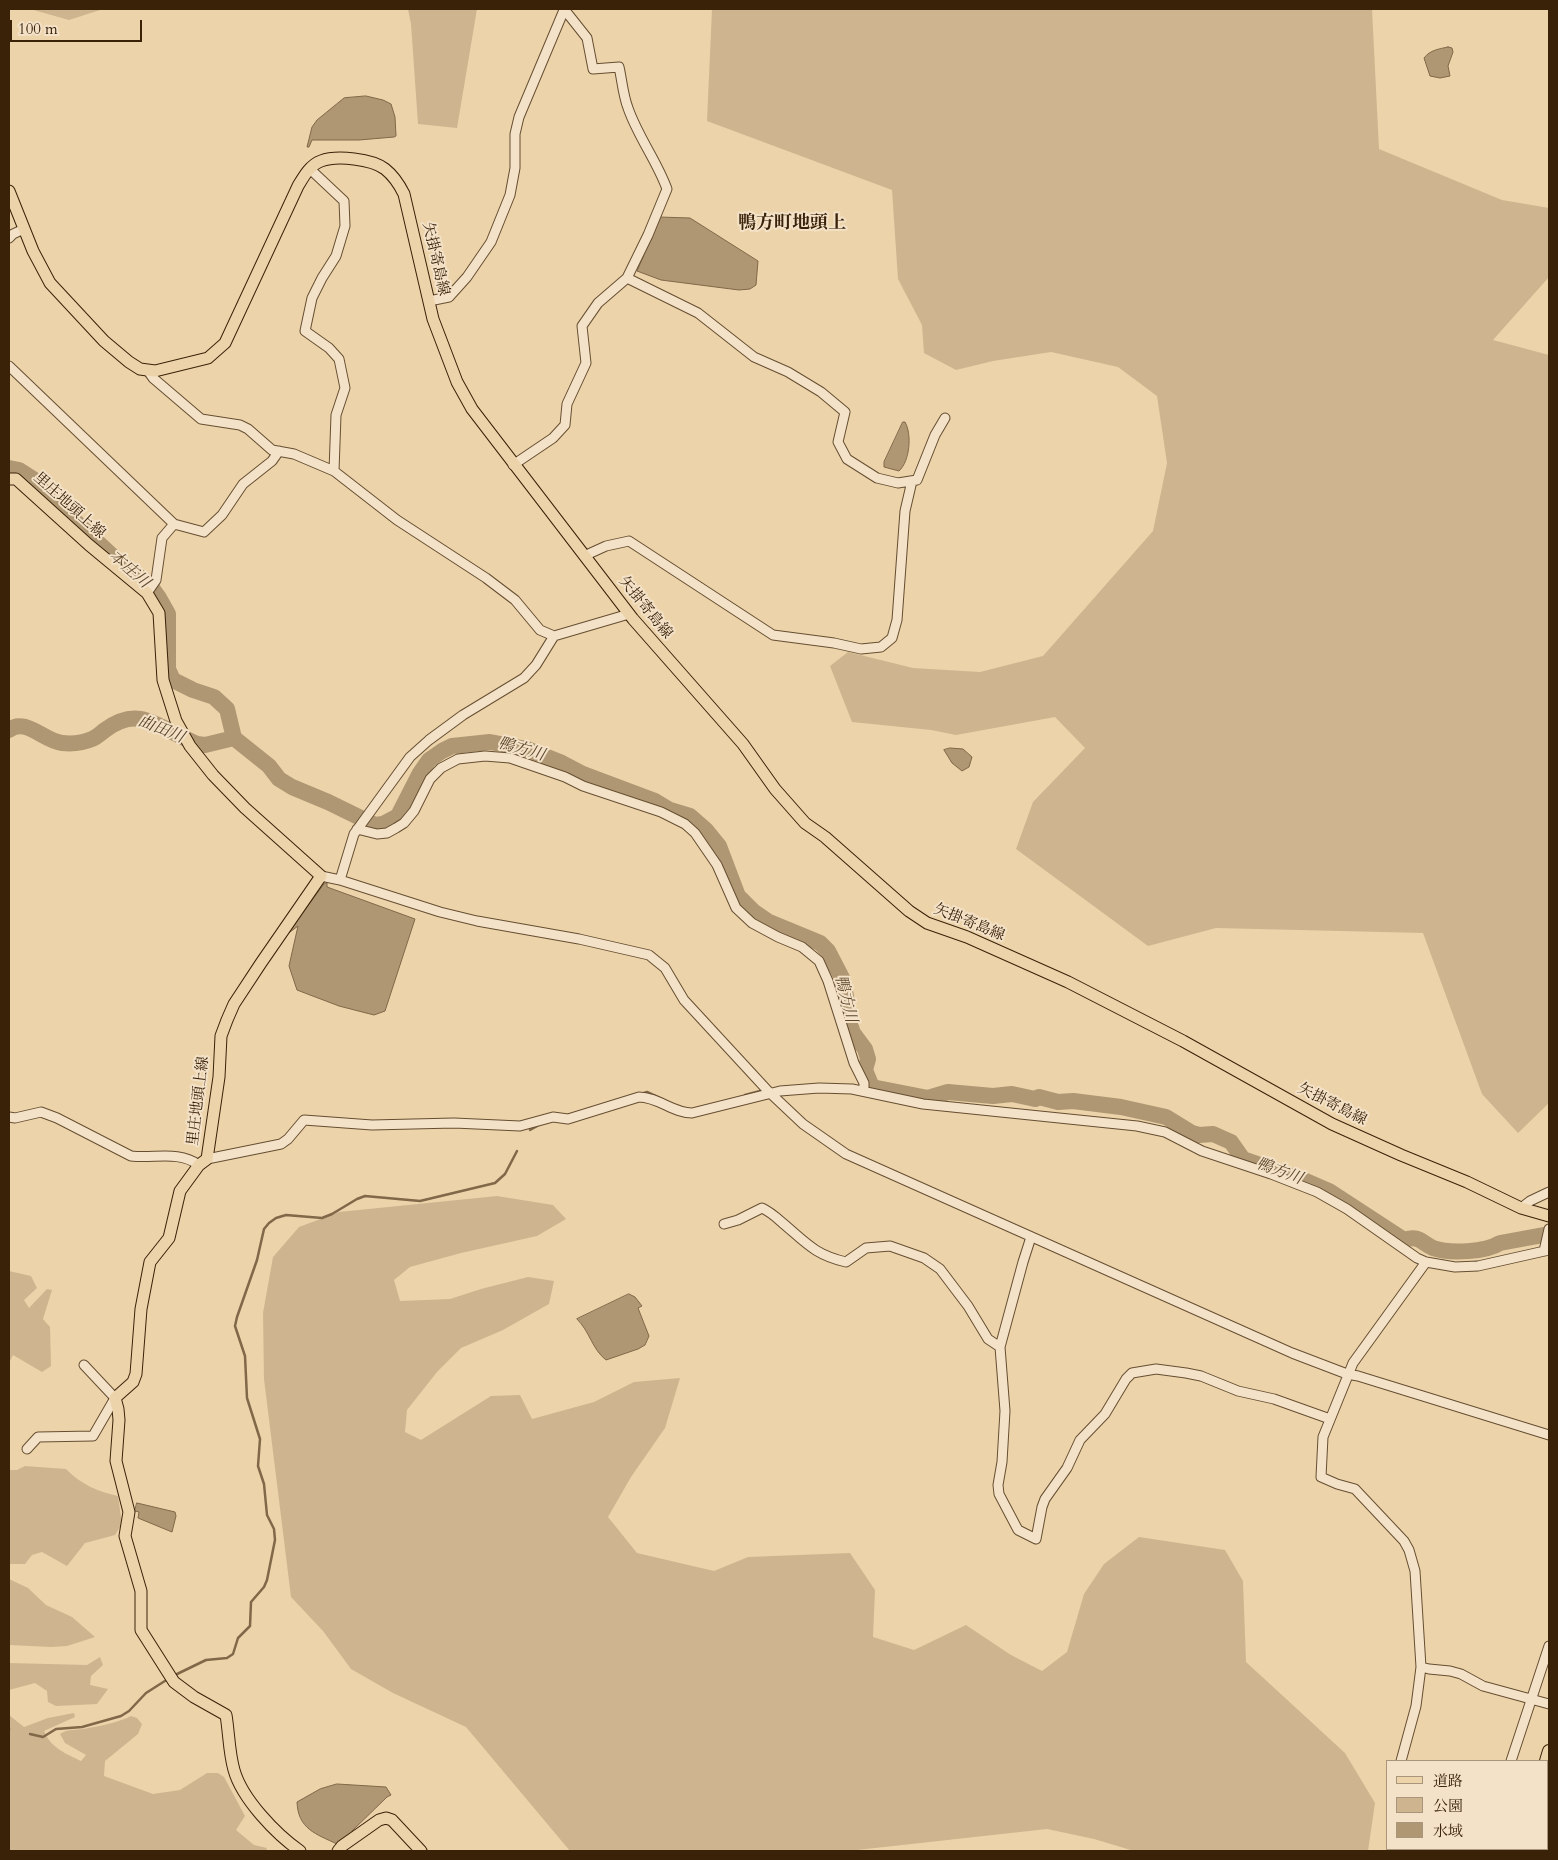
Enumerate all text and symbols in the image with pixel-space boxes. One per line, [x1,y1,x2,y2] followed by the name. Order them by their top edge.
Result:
[12,10,145,42] scale bar
[18,19,58,39] text: 100 m
[738,213,846,235] district label: 鴨方町地頭上
[418,220,452,298] street label: 矢掛寄島線
[30,469,108,543] street label: 里庄地頭上線
[105,547,153,593] water label: 本庄川
[614,573,676,643] street label: 矢掛寄島線
[135,712,187,748] water label: 曲田川
[495,734,547,766] water label: 鴨方川
[931,901,1007,945] street label: 矢掛寄島線
[830,973,860,1025] water label: 鴨方川
[185,1055,213,1147] street label: 里庄地頭上線
[1295,1080,1369,1130] street label: 矢掛寄島線
[1253,1155,1305,1189] water label: 鴨方川
[1386,1760,1548,1850] legend
[1433,1771,1463,1791] text: 道路
[1433,1796,1463,1816] text: 公園
[1433,1821,1463,1841] text: 水域

